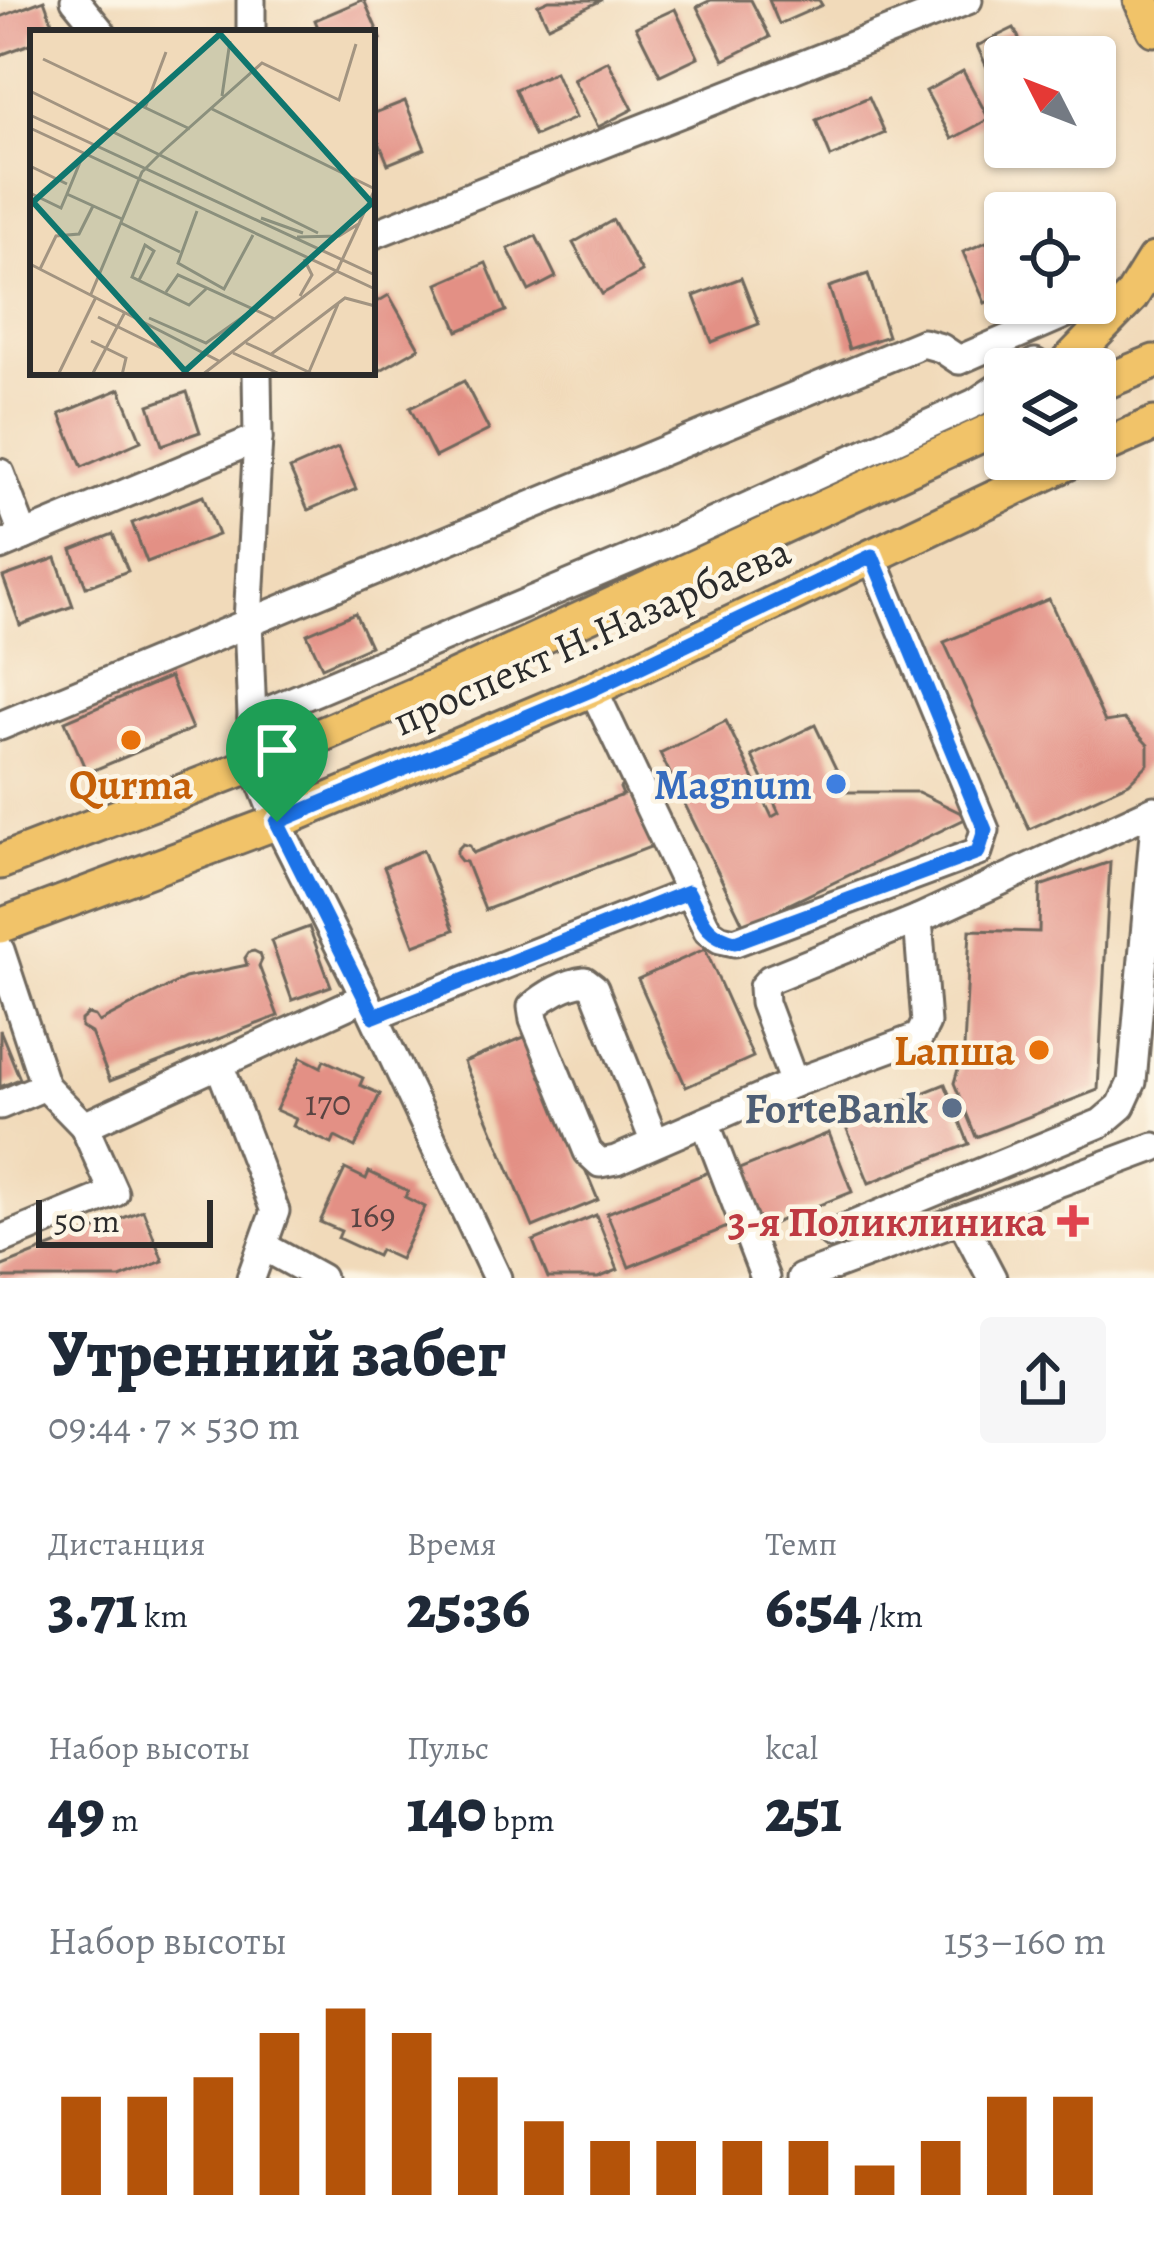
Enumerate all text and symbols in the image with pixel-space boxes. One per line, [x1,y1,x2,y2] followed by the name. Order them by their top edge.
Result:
[30,30,375,375] inset map
[984,36,1116,168] north arrow
[984,36,1116,480] map controls
[984,192,1116,324] button: locate
[984,348,1116,480] button: layers
[383,522,800,749] street label: проспект Н.Назарбаева
[226,699,328,822] pin
[244,717,310,783] icon: arrive
[118,727,144,753] marker: Qurma
[69,756,194,813] place label: Qurma
[654,756,812,813] place label: Magnum
[823,771,849,797] marker: Magnum
[894,1022,1015,1079] place label: Lапша
[1026,1037,1052,1063] marker: Lапша
[305,1078,351,1127] house number: 170
[745,1080,928,1137] place label: ForteBank
[939,1095,965,1121] marker: ForteBank
[350,1190,396,1239] house number: 169
[728,1193,1046,1250] place label: 3-я Поликлиника
[36,1194,213,1247] scale bar
[54,1198,120,1243] text: 50 m
[1057,1205,1089,1237] marker: 3-я Поликлиника
[48,1309,506,1399] text: Утренний забег
[980,1317,1106,1443] button: share
[48,1399,300,1452] text: 09:44 · 7 × 530 m
[48,1521,205,1566] text: Дистанция
[407,1521,496,1566] text: Время
[765,1521,837,1566] text: Темп
[48,1566,138,1648] text: 3.71
[407,1566,530,1648] text: 25:36
[765,1566,862,1648] text: 6:54
[138,1593,188,1638] text: km
[862,1593,923,1638] text: /km
[48,1725,250,1770] text: Набор высоты
[407,1725,489,1770] text: Пульс
[765,1725,818,1770] text: kcal
[48,1770,105,1852] text: 49
[407,1770,487,1852] text: 140
[765,1770,842,1852] text: 251
[105,1797,139,1842] text: m
[487,1797,555,1842] text: bpm
[48,1914,287,1967] text: Набор высоты
[944,1914,1106,1967] text: 153–160 m

